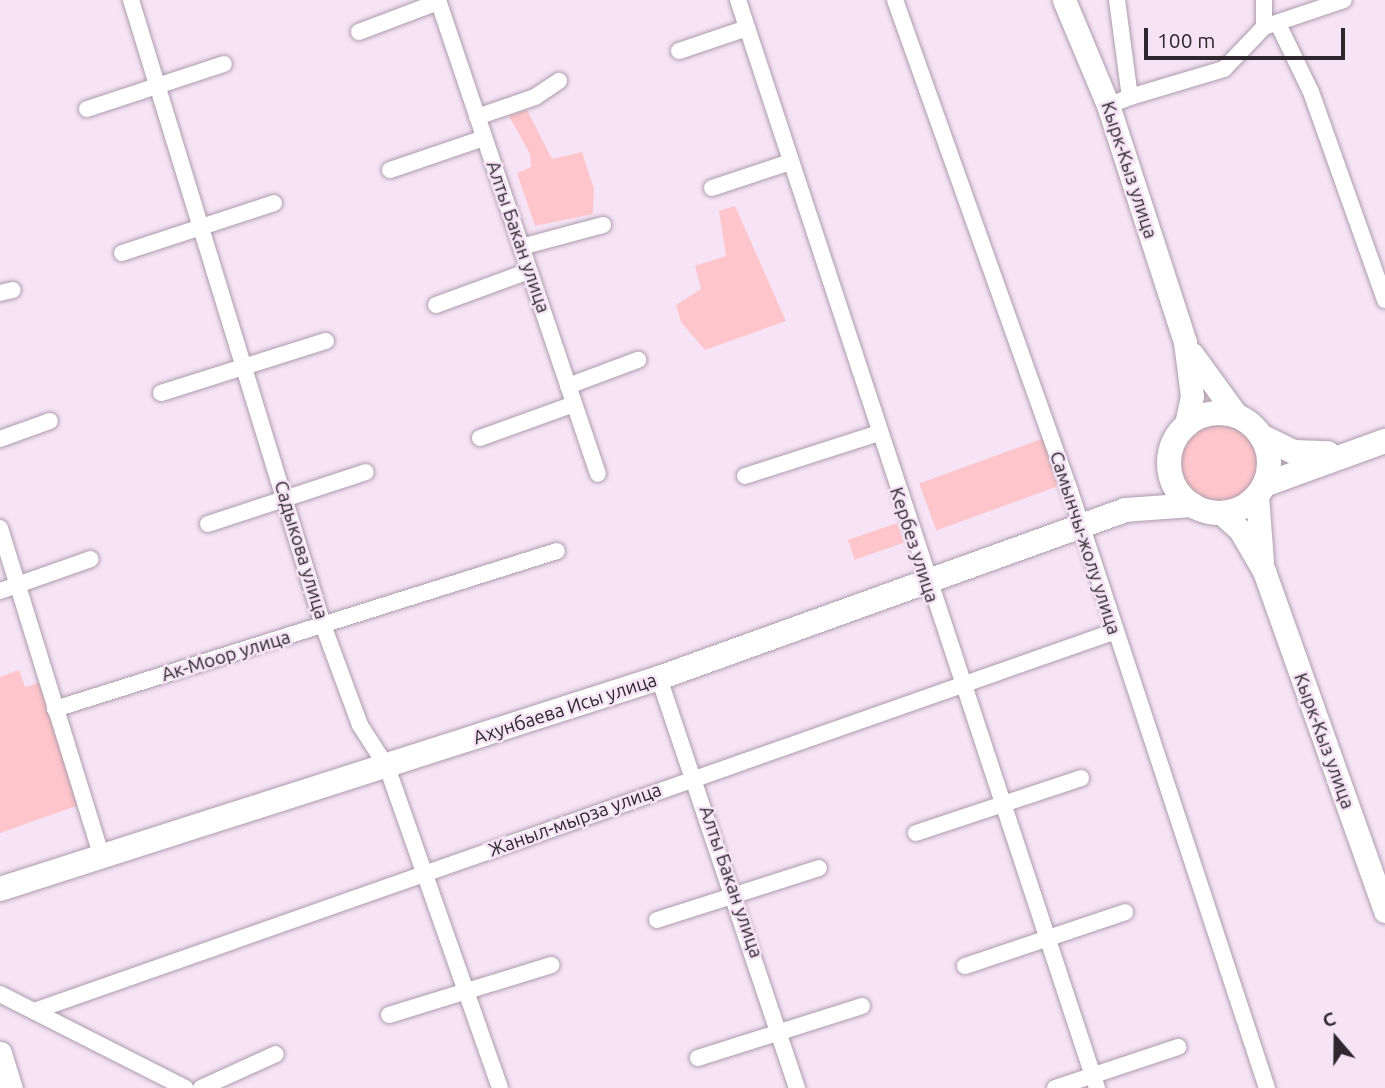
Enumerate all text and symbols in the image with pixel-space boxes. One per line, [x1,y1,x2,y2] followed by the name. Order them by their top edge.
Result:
[1147,14,1348,58] scale bar
[1157,28,1215,52] text: 100 m
[1096,99,1162,241] street label: Кырк-Кыз улица
[481,158,555,316] street label: Алты Бакан улица
[1045,448,1125,638] street label: Самынчы-жолу улица
[269,478,333,622] street label: Садыкова улица
[885,484,943,606] street label: Кербез улица
[159,626,293,686] street label: Ак-Моор улица
[470,669,660,749] street label: Ахунбаева Исы улица
[1289,670,1359,812] street label: Кырк-Кыз улица
[485,778,665,862] street label: Жаныл-мырза улица
[694,803,768,961] street label: Алты Бакан улица
[1301,1004,1371,1074] north arrow
[1319,1007,1338,1032] text: С

